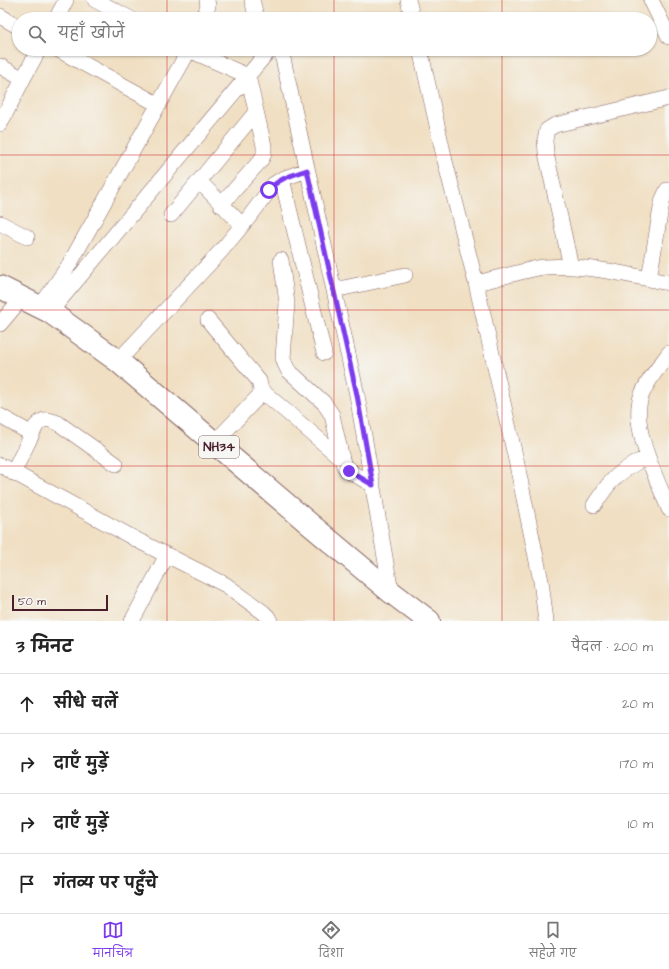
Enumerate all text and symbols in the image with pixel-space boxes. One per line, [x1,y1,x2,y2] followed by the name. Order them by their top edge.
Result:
[12,12,657,56] search box
[26,23,48,45] icon: search
[58,23,125,44] text: यहाँ खोजें
[260,181,278,199] route start
[199,436,239,458] road number: NH34
[340,462,358,480] route end
[12,593,108,612] scale bar
[18,594,46,609] text: 50 m
[16,635,73,659] text: 3 मिनट
[572,638,653,656] text: पैदल · 200 m
[16,693,38,715] icon: ahead
[54,693,118,714] text: सीधे चलें
[622,695,653,713] text: 20 m
[16,753,38,775] icon: right
[54,753,108,774] text: दाएँ मुड़ें
[620,755,653,773] text: 170 m
[16,813,38,835] icon: right
[54,813,108,834] text: दाएँ मुड़ें
[628,815,653,833] text: 10 m
[16,873,38,895] icon: arrive
[54,873,157,894] text: गंतव्य पर पहुँचे
[93,919,133,965] tab: मानचित्र
[319,919,344,965] tab: दिशा
[529,919,576,965] tab: सहेजे गए

